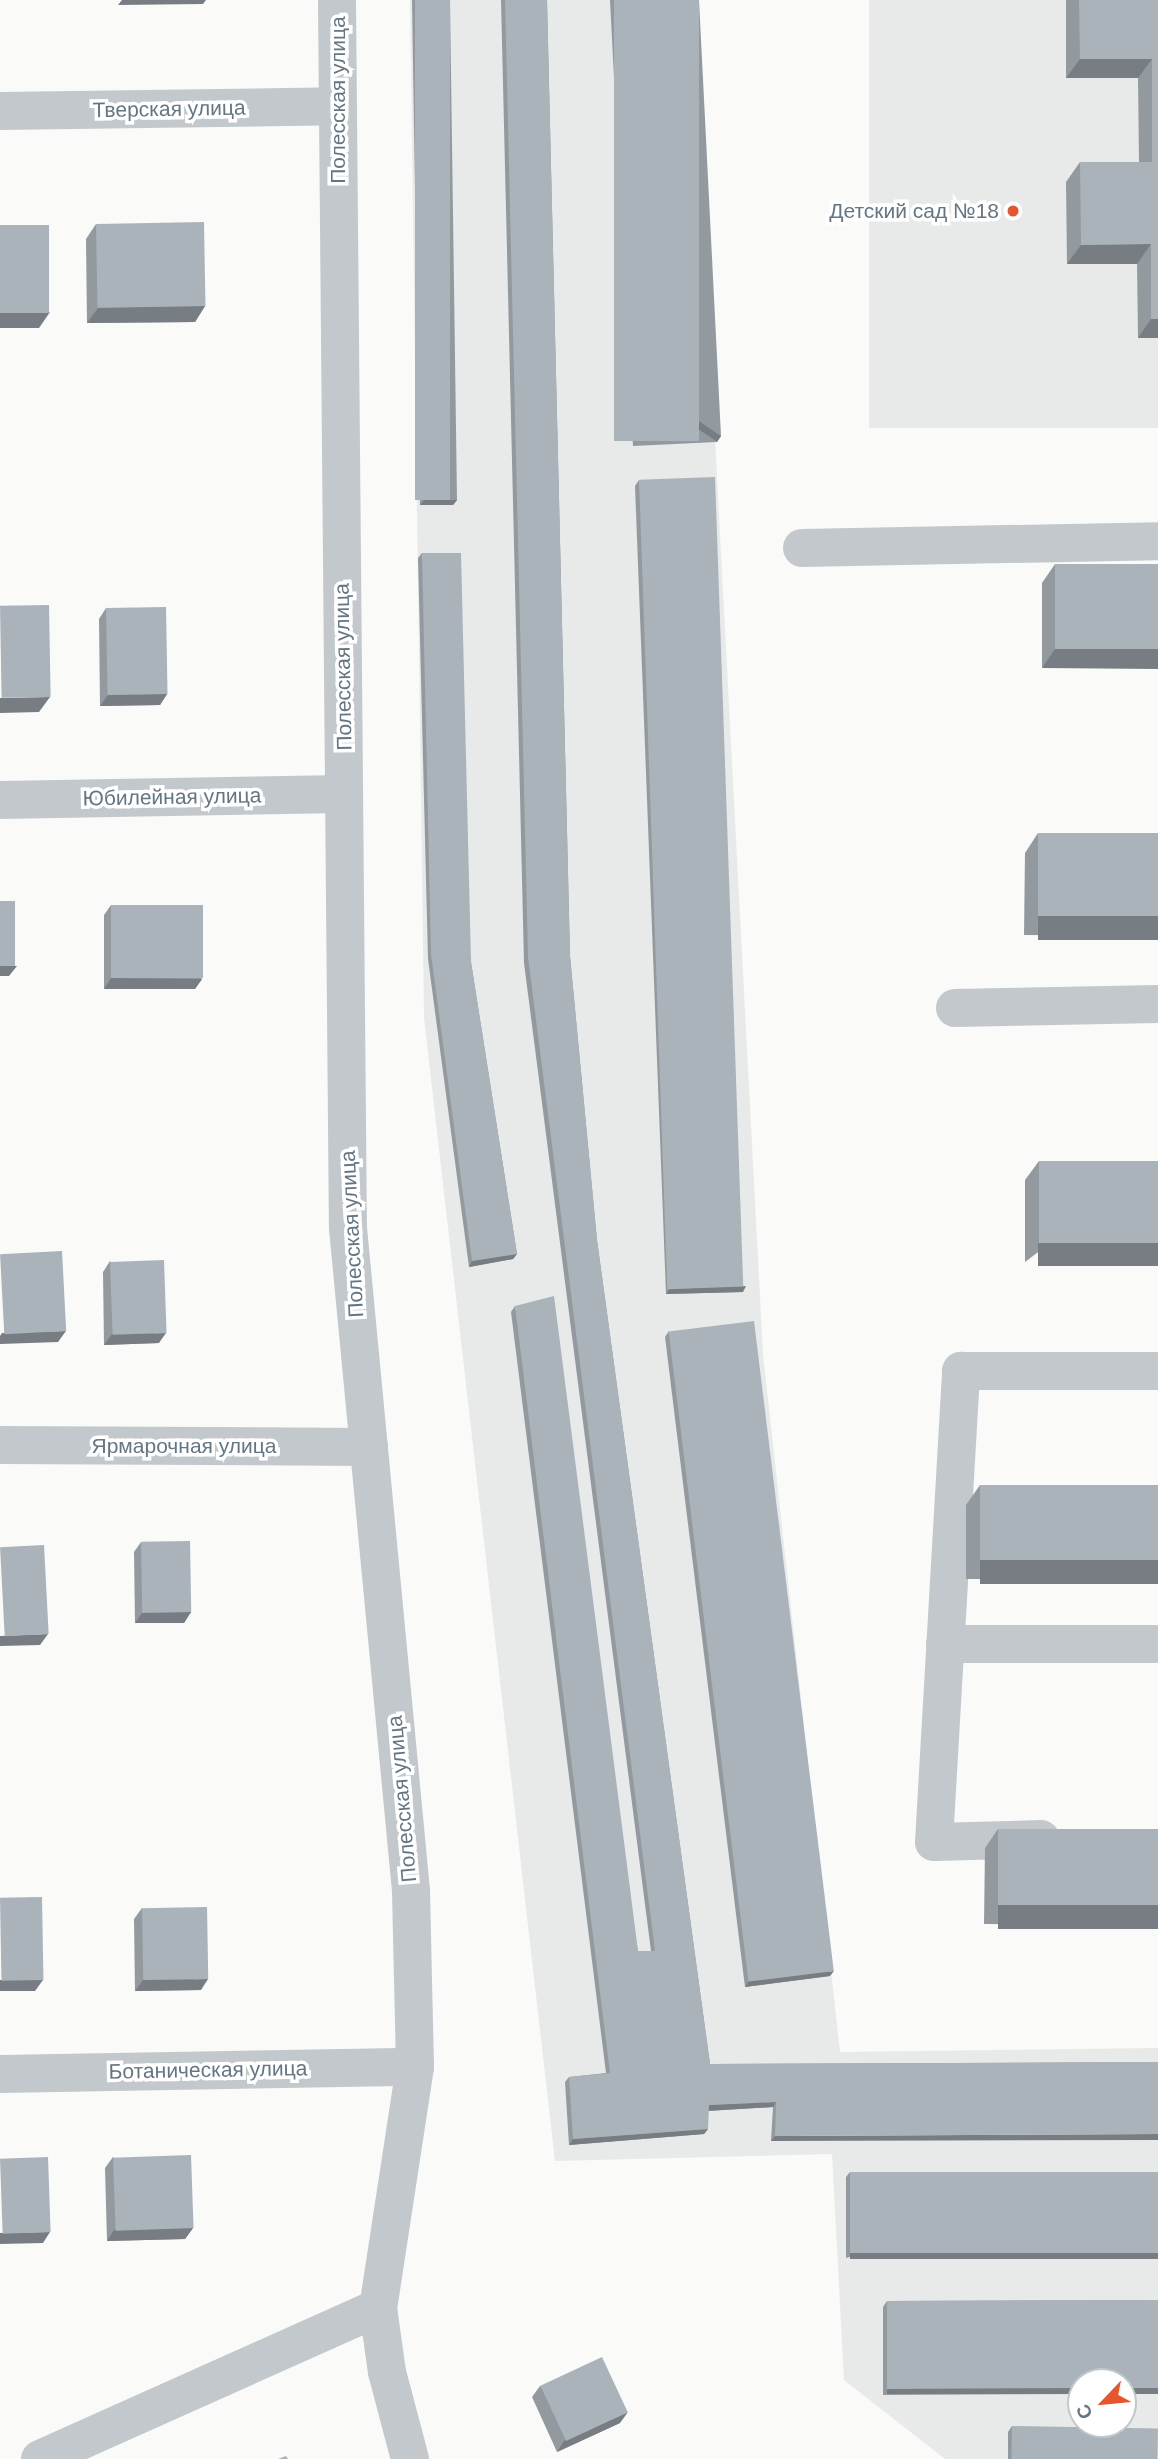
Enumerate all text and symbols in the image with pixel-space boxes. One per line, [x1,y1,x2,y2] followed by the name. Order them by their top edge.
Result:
[325,16,351,184] street label: Полесская улица
[92,95,246,123] street label: Тверская улица
[829,198,999,224] place label: Детский сад №18
[1005,203,1021,219] marker: Детский сад №18
[329,583,357,751] street label: Полесская улица
[82,783,262,811] street label: Юбилейная улица
[335,1150,369,1318] street label: Полесская улица
[91,1433,277,1459] street label: Ярмарочная улица
[382,1714,422,1884] street label: Полесская улица
[108,2056,308,2084] street label: Ботаническая улица
[1067,2368,1137,2438] north arrow
[1072,2401,1097,2422] text: С

